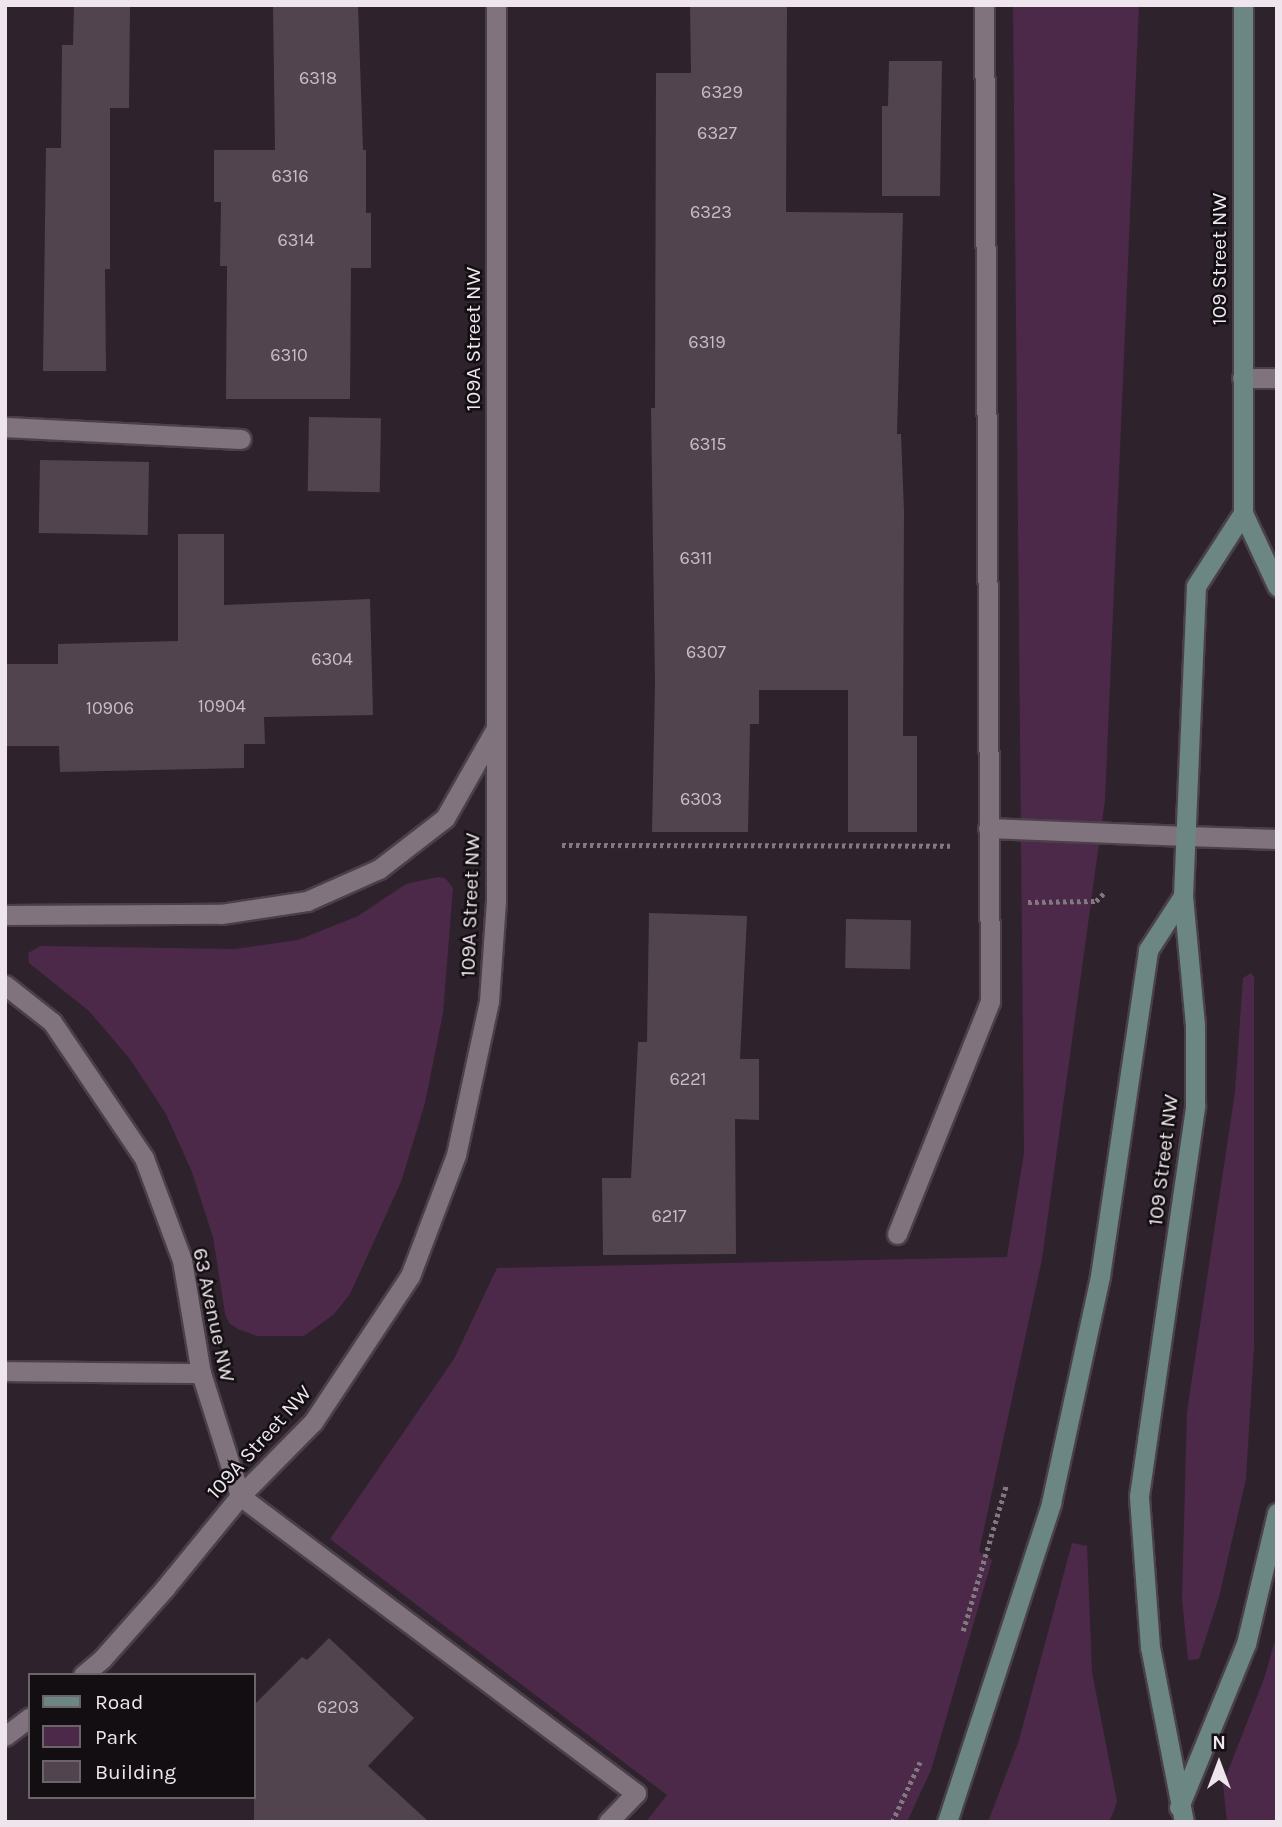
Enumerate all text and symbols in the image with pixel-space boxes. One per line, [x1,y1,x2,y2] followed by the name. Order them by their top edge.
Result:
[299,67,337,89] house number: 6318
[701,81,743,103] house number: 6329
[697,122,737,144] house number: 6327
[271,165,309,187] house number: 6316
[1206,193,1232,325] street label: 109 Street NW
[690,201,732,223] house number: 6323
[278,229,314,251] house number: 6314
[460,267,486,411] street label: 109A Street NW
[688,331,726,353] house number: 6319
[270,344,308,366] house number: 6310
[689,433,727,455] house number: 6315
[680,547,712,569] house number: 6311
[686,641,726,663] house number: 6307
[311,648,353,670] house number: 6304
[198,695,246,717] house number: 10904
[86,697,134,719] house number: 10906
[680,788,722,810] house number: 6303
[455,832,485,978] street label: 109A Street NW
[669,1068,707,1090] house number: 6221
[1142,1093,1184,1227] street label: 109 Street NW
[651,1205,687,1227] house number: 6217
[187,1246,241,1384] street label: 63 Avenue NW
[201,1380,317,1504] street label: 109A Street NW
[28,1673,256,1799] legend
[95,1690,143,1714] text: Road
[317,1696,359,1718] house number: 6203
[95,1725,138,1749] text: Park
[1184,1729,1254,1799] north arrow
[1212,1732,1226,1754] text: N
[95,1760,176,1784] text: Building

